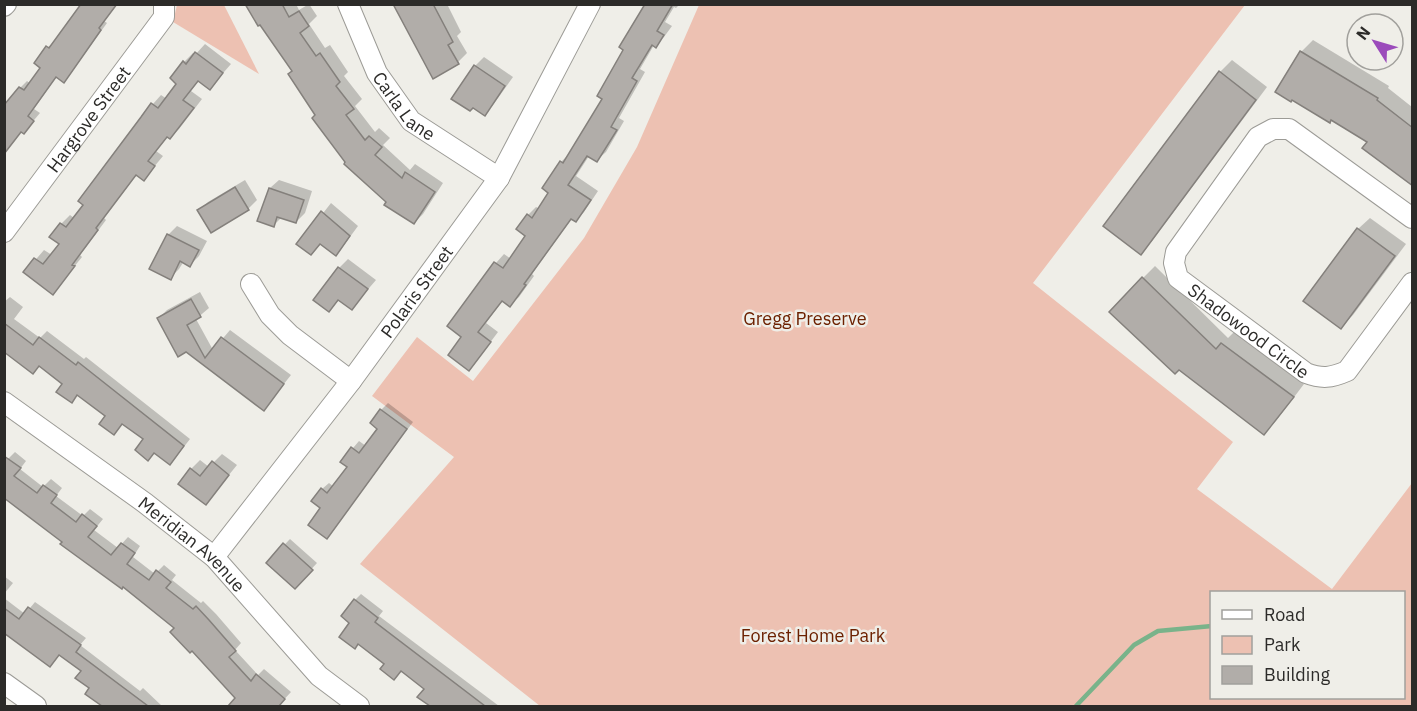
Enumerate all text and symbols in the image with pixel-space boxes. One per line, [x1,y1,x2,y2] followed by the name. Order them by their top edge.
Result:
[1345,12,1405,72] north arrow
[1352,22,1374,44] text: N
[41,61,135,177] street label: Hargrove Street
[368,67,440,145] street label: Carla Lane
[375,241,458,342] street label: Polaris Street
[1184,278,1314,383] street label: Shadowood Circle
[743,307,867,330] park label: Gregg Preserve
[134,491,251,596] street label: Meridian Avenue
[1210,591,1405,699] legend
[1264,603,1305,626] text: Road
[741,624,886,647] park label: Forest Home Park
[1264,633,1301,656] text: Park
[1264,663,1331,686] text: Building

